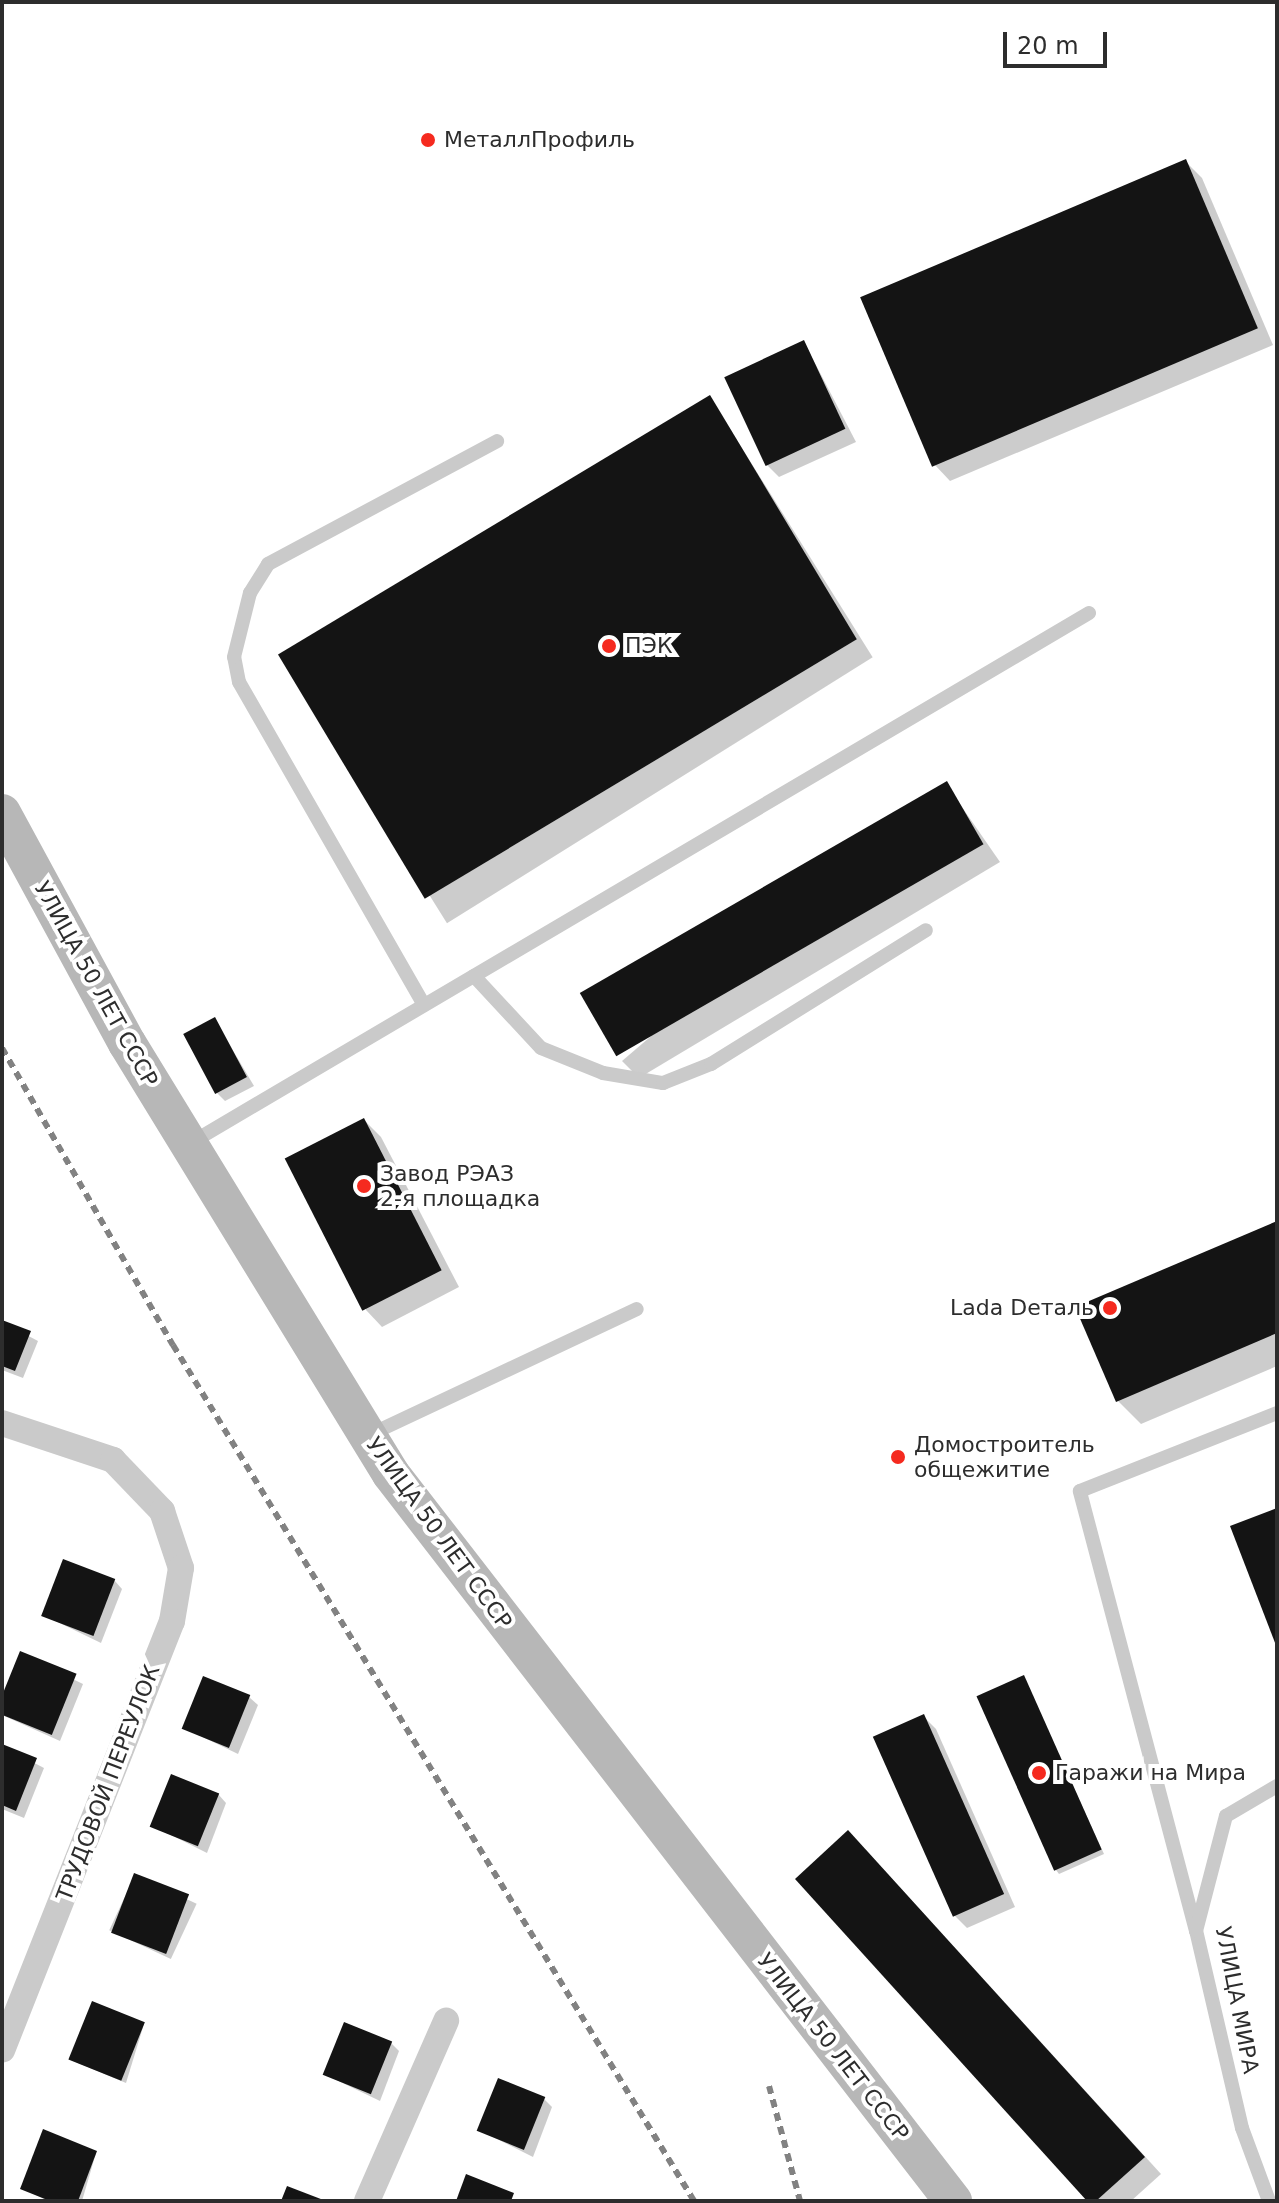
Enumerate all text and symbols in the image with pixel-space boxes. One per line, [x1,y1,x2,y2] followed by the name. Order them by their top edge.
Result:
[1007,16,1111,66] scale bar
[1017,32,1079,60] text: 20 m
[444,127,635,153] place label: МеталлПрофиль
[419,131,437,149] marker: МеталлПрофиль
[625,633,673,659] place label: ПЭК
[600,637,618,655] marker: ПЭК
[29,877,163,1091] street label: УЛИЦА 50 ЛЕТ СССР
[380,1160,540,1212] place label: Завод РЭАЗ 2-я площадка
[355,1177,373,1195] marker: Завод РЭАЗ 2-я площадка
[950,1295,1094,1321] place label: Lada Dеталь
[1101,1299,1119,1317] marker: Lada Dеталь
[914,1431,1095,1482] place label: Домостроитель общежитие
[361,1432,517,1634] street label: УЛИЦА 50 ЛЕТ СССР
[889,1448,907,1466] marker: Домостроитель общежитие
[51,1661,165,1905] street label: ТРУДОВОЙ ПЕРЕУЛОК
[1055,1760,1246,1786] place label: Гаражи на Мира
[1030,1764,1048,1782] marker: Гаражи на Мира
[1210,1924,1264,2076] street label: УЛИЦА МИРА
[752,1948,914,2146] street label: УЛИЦА 50 ЛЕТ СССР

